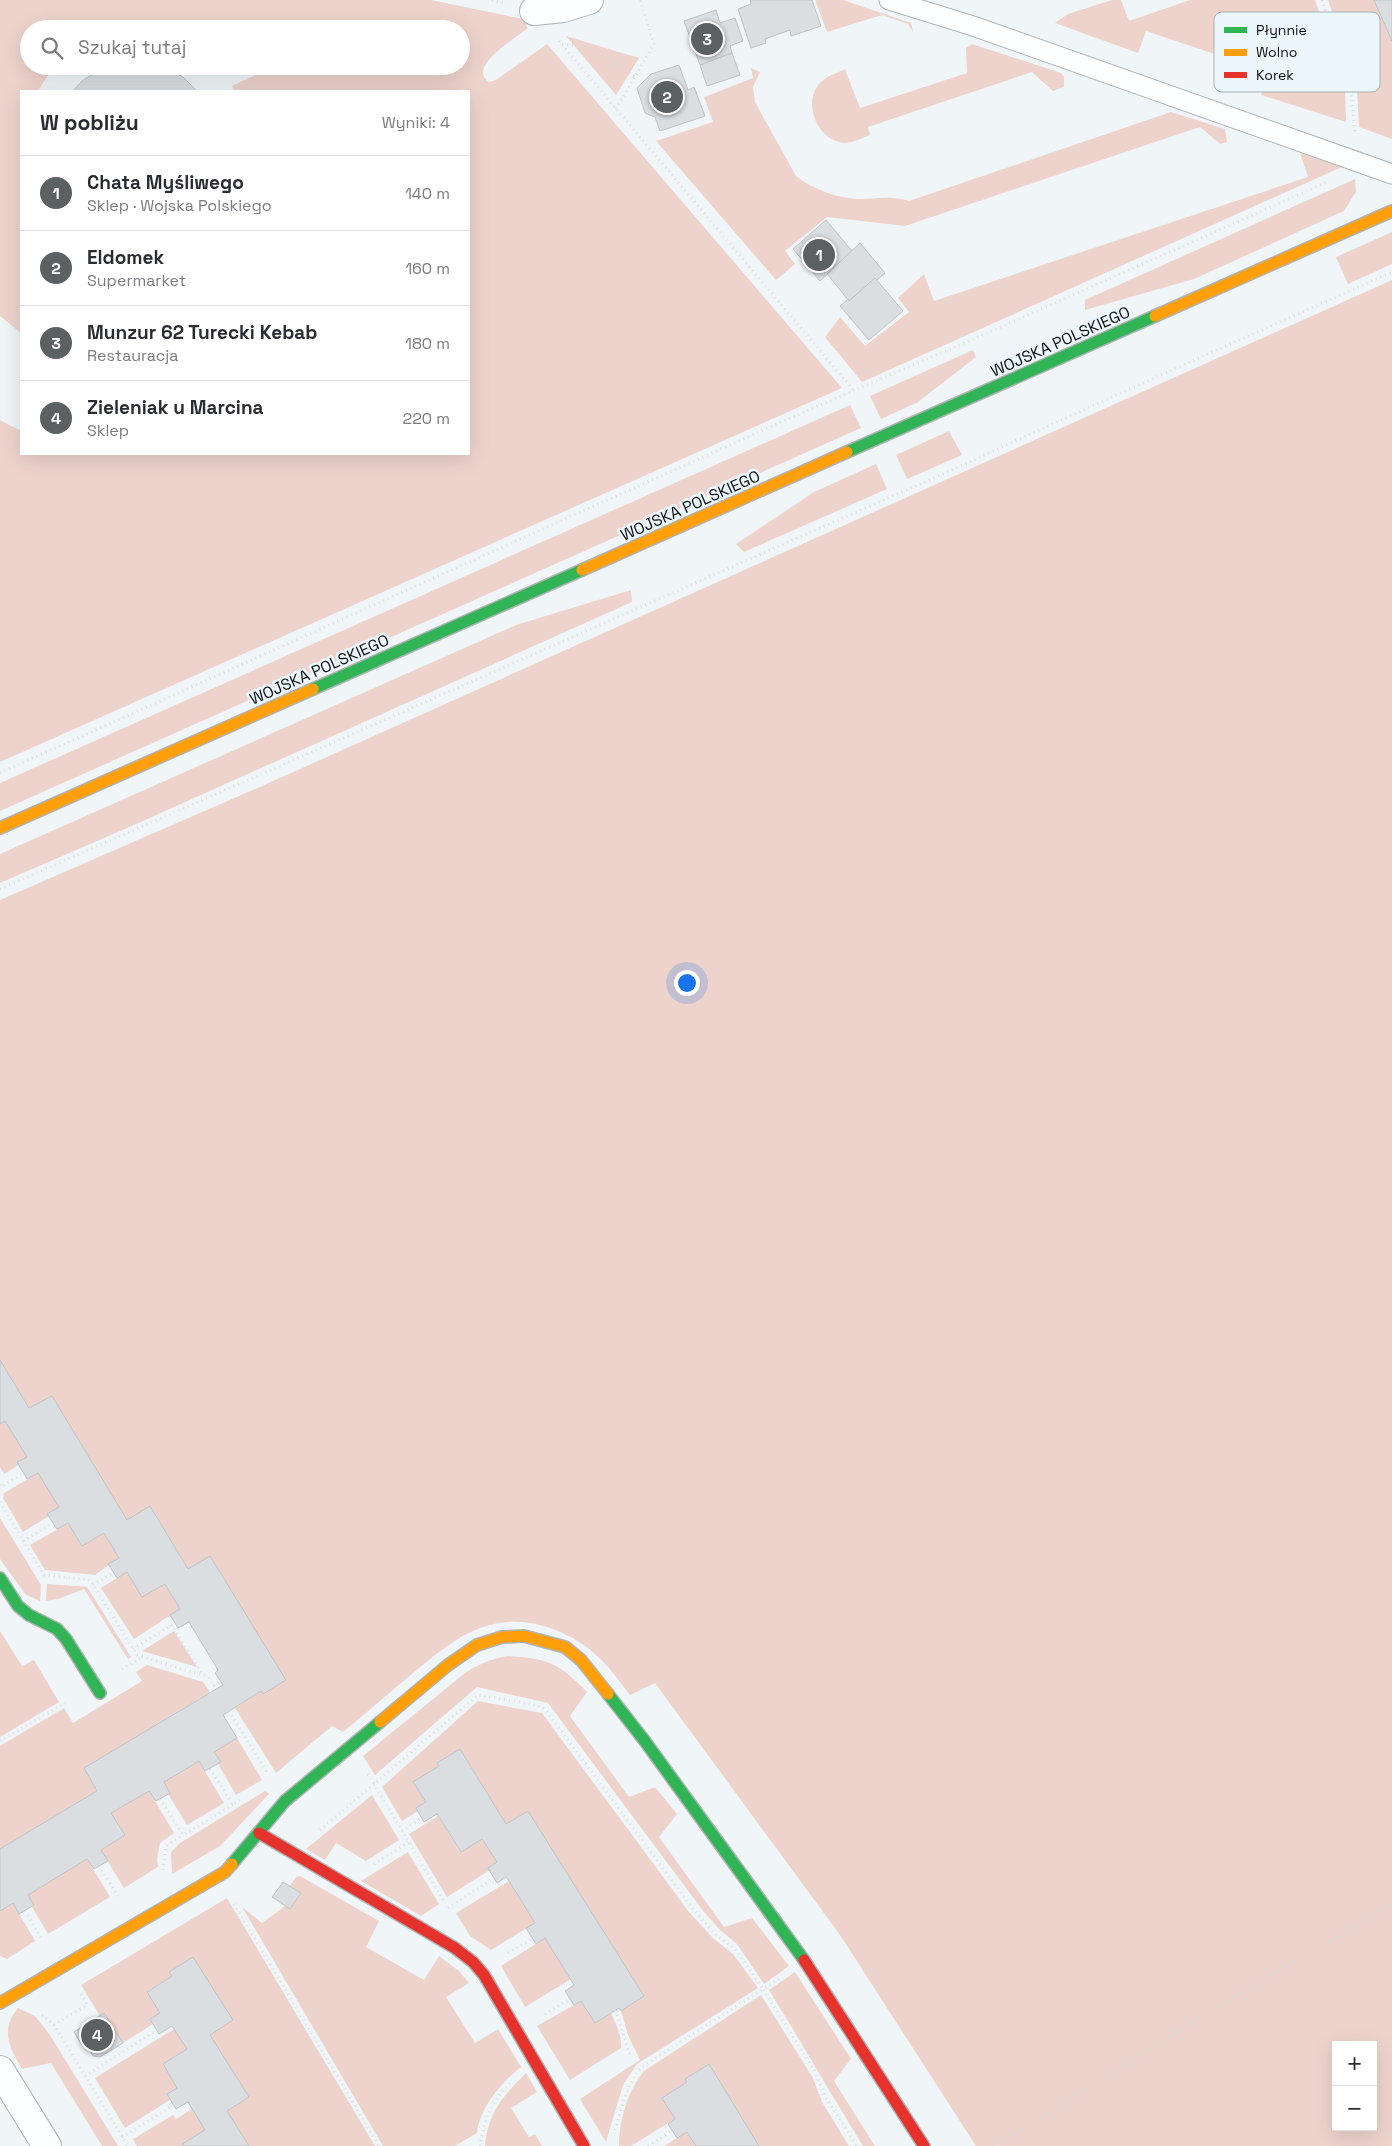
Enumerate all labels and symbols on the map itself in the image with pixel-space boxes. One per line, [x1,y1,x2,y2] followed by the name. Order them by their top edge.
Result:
[1214,12,1380,92] legend
[691,20,723,58] pin: 3
[1256,21,1307,39] text: Płynnie
[1256,43,1297,61] text: Wolno
[1256,66,1294,84] text: Korek
[651,78,683,116] pin: 2
[803,236,835,274] pin: 1
[987,301,1133,382] street label: WOJSKA POLSKIEGO
[617,465,763,546] street label: WOJSKA POLSKIEGO
[246,629,392,710] street label: WOJSKA POLSKIEGO
[674,970,700,996] your location
[81,2016,113,2054] pin: 4

